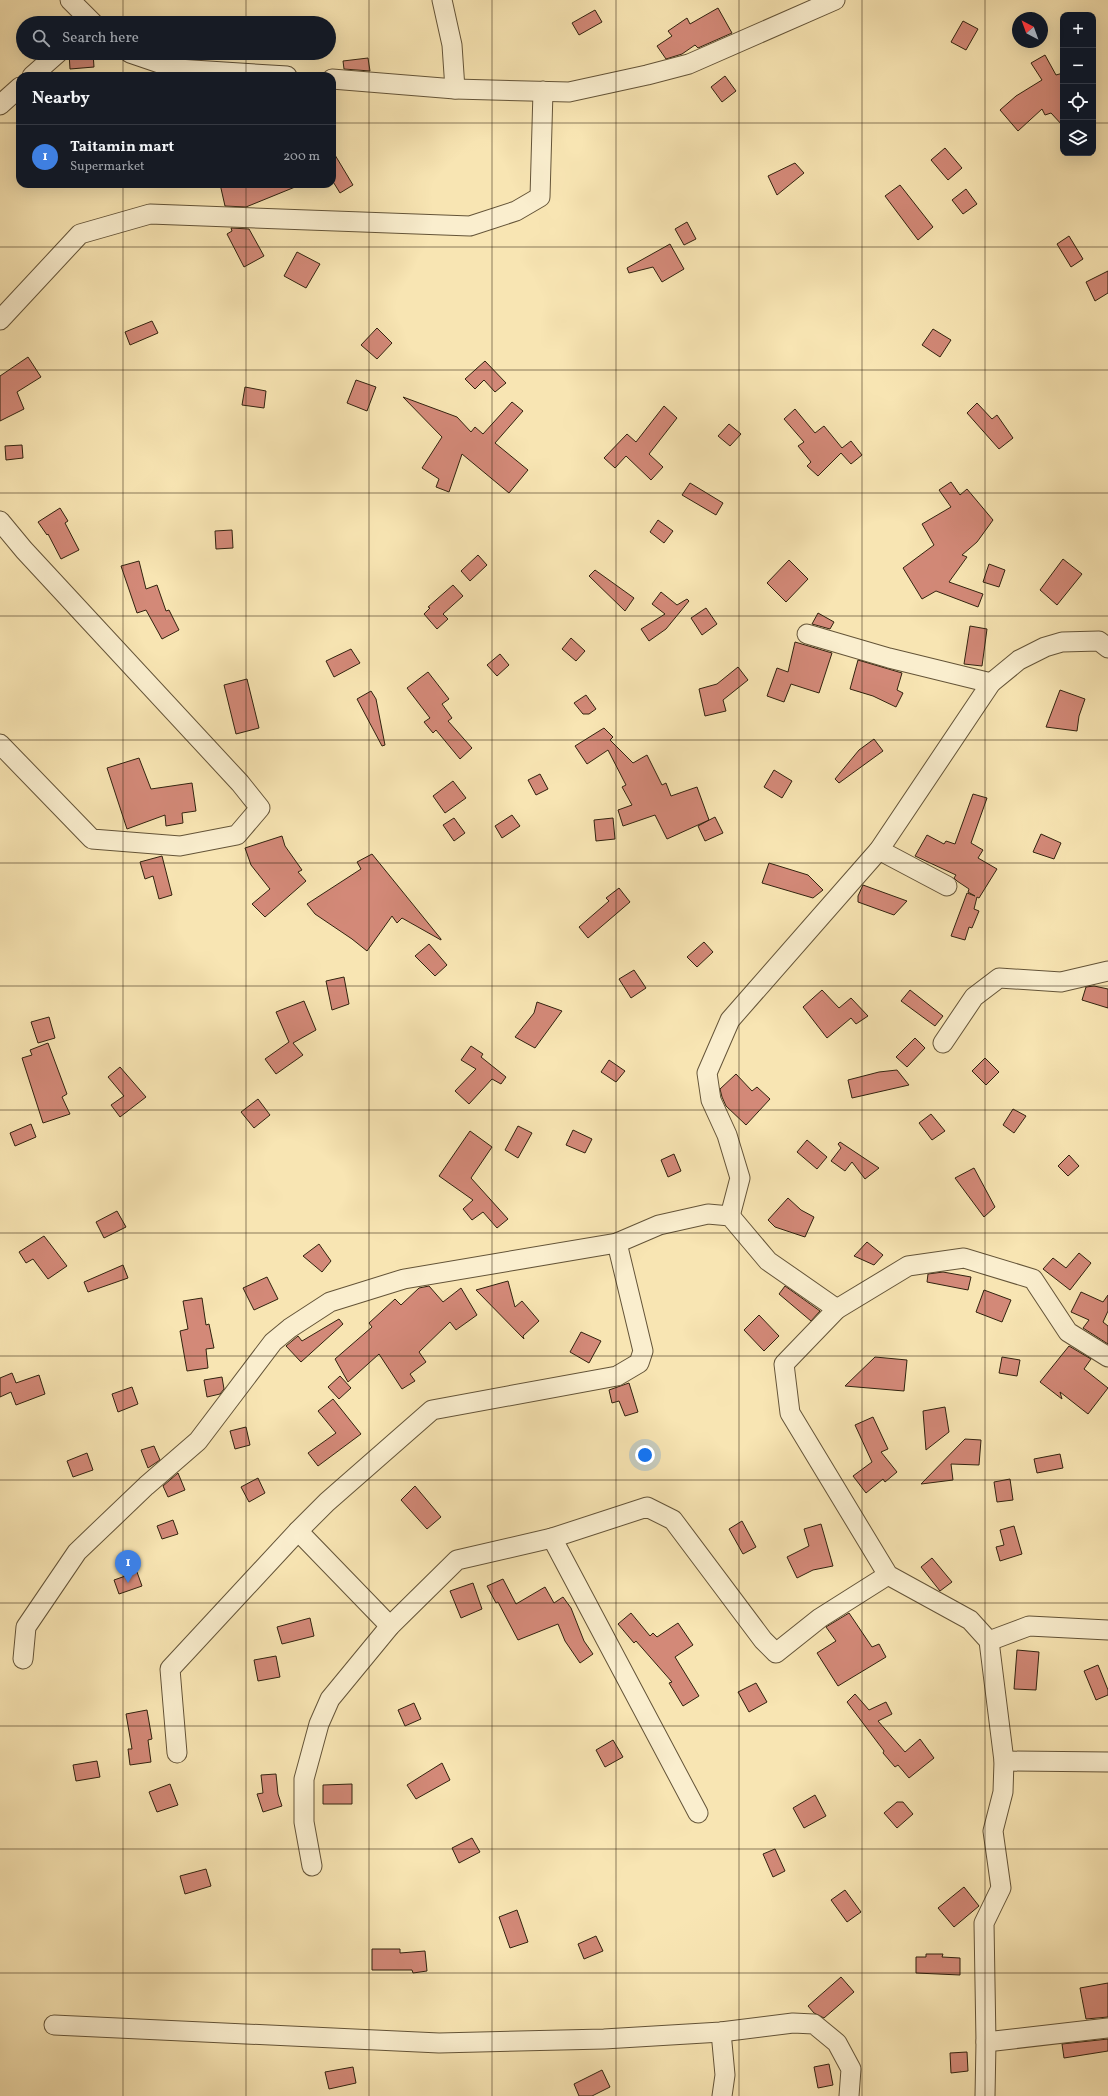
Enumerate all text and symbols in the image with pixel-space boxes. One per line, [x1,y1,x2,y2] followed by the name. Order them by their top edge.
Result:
[1012,12,1048,48] north arrow
[1060,12,1096,156] map controls
[1060,12,1096,48] button: +
[16,16,336,60] search box
[30,27,52,49] icon: search
[62,28,139,49] text: Search here
[1060,48,1096,84] button: −
[1060,84,1096,120] button: locate
[32,87,90,110] text: Nearby
[1060,120,1096,156] button: layers
[70,137,174,158] text: Taitamin mart
[42,148,48,166] text: 1
[283,148,320,166] text: 200 m
[70,158,145,176] text: Supermarket
[635,1445,655,1465] your location
[115,1550,141,1583] pin: 1

